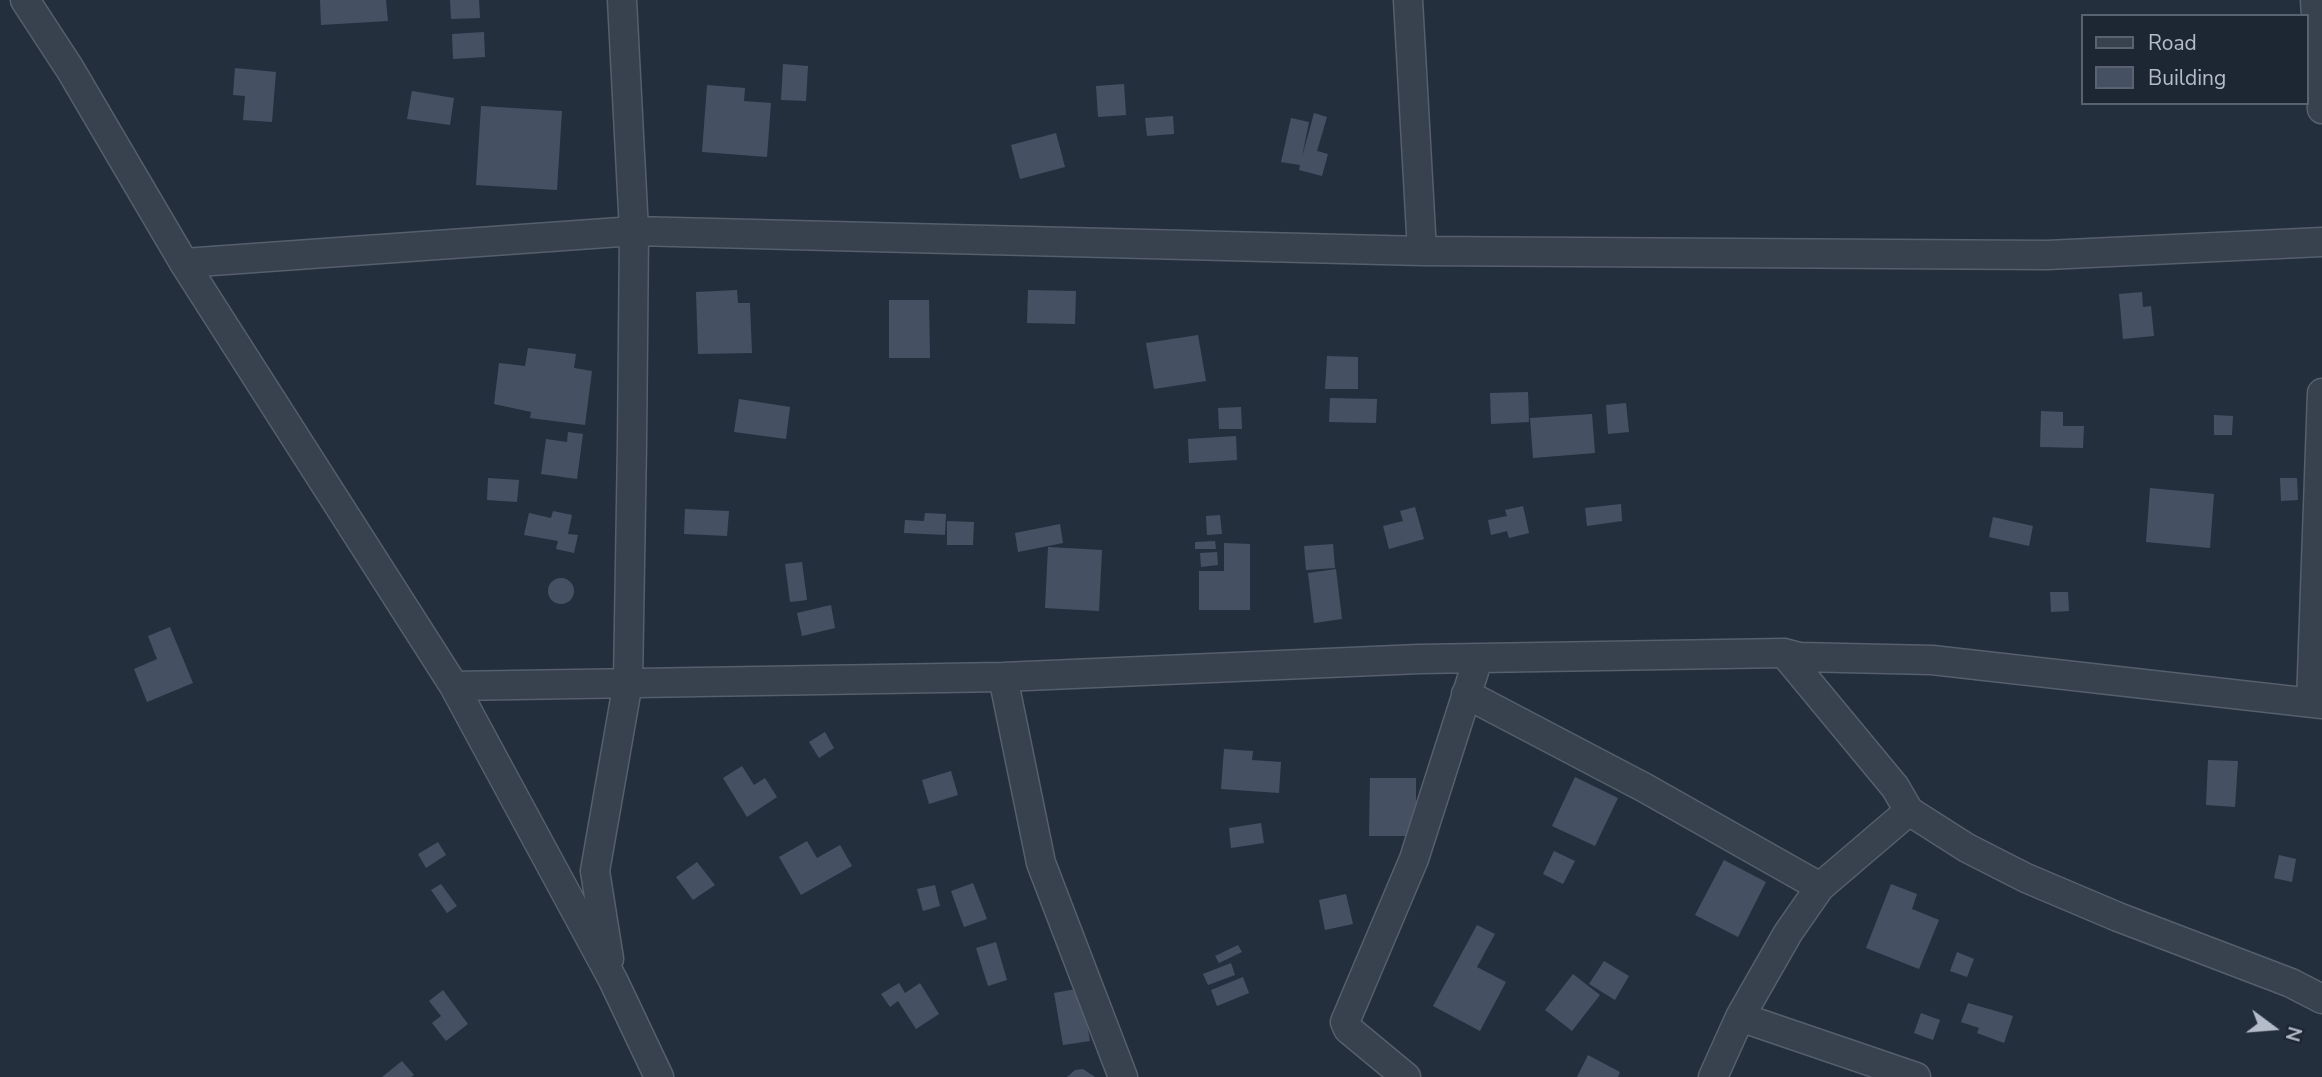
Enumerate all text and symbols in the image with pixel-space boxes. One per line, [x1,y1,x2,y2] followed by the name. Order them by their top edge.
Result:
[2080,14,2308,105] legend
[2148,29,2197,57] text: Road
[2148,64,2226,92] text: Building
[2238,993,2308,1063] north arrow
[2279,1023,2308,1044] text: N

